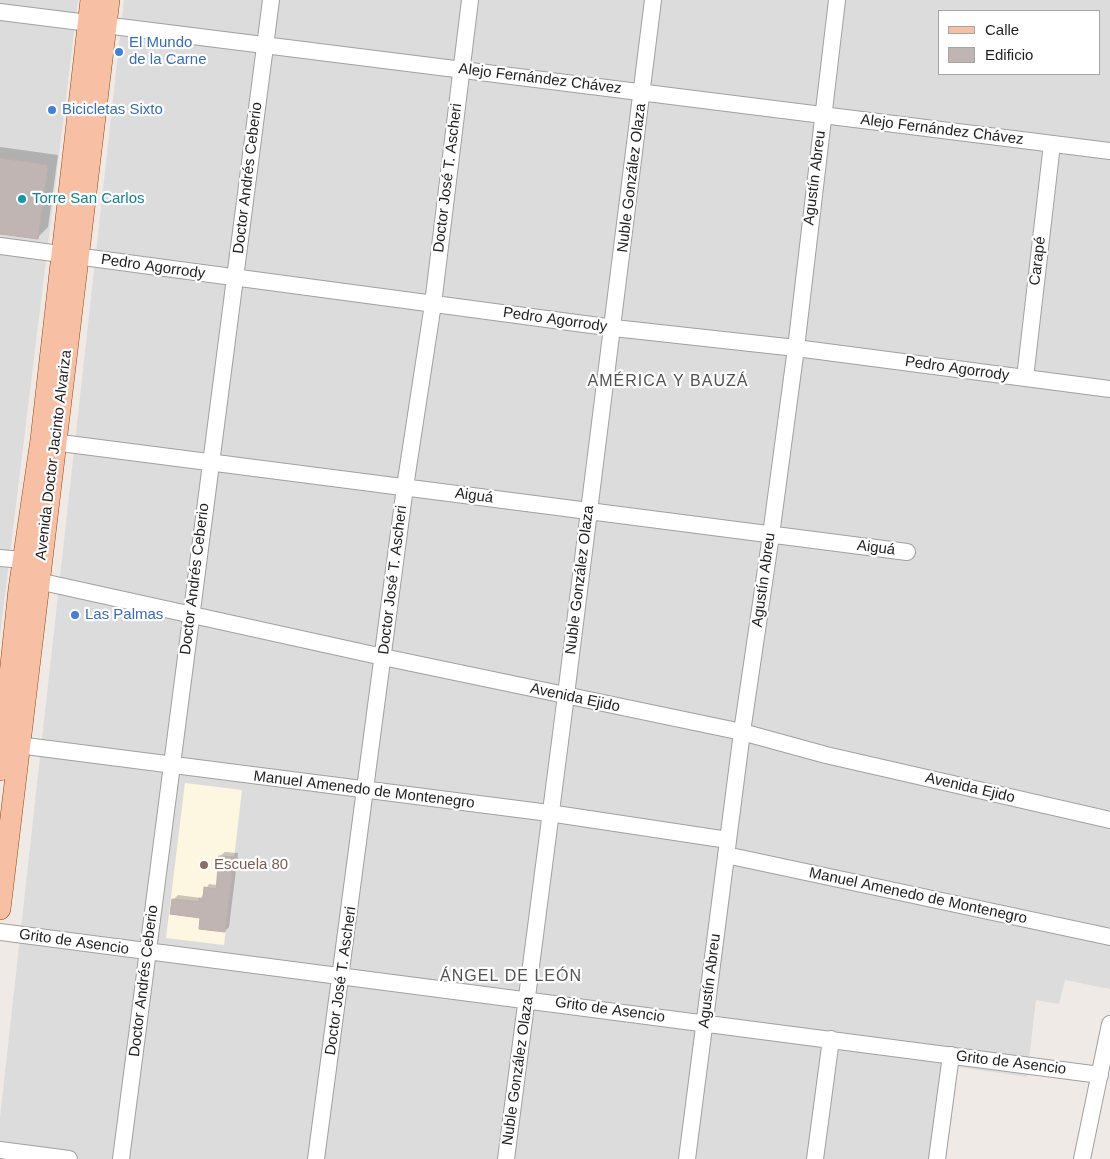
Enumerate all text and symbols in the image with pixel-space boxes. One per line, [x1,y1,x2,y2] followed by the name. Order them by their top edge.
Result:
[938,10,1100,75] legend
[985,21,1019,38] text: Calle
[129,34,207,69] place label: El Mundo de la Carne
[113,46,125,58] marker: El Mundo de la Carne
[985,46,1033,63] text: Edificio
[457,60,623,98] street label: Alejo Fernández Chávez
[62,101,163,119] place label: Bicicletas Sixto
[230,101,266,255] street label: Doctor Andrés Ceberio
[430,102,466,254] street label: Doctor José T. Ascheri
[614,102,650,254] street label: Nuble González Olaza
[46,104,58,116] marker: Bicicletas Sixto
[859,111,1025,149] street label: Alejo Fernández Chávez
[800,130,830,226] street label: Agustín Abreu
[32,190,145,208] place label: Torre San Carlos
[16,193,28,205] marker: Torre San Carlos
[1026,235,1050,287] street label: Carapé
[100,251,206,283] street label: Pedro Agorrody
[502,304,608,336] street label: Pedro Agorrody
[32,349,76,561] street label: Avenida Doctor Jacinto Alvariza
[904,353,1010,385] street label: Pedro Agorrody
[586,372,750,392] district label: AMÉRICA Y BAUZÁ
[454,484,494,508] street label: Aiguá
[177,502,213,656] street label: Doctor Andrés Ceberio
[375,504,411,656] street label: Doctor José T. Ascheri
[562,504,598,656] street label: Nuble González Olaza
[748,532,780,628] street label: Agustín Abreu
[856,537,896,559] street label: Aiguá
[85,606,163,624] place label: Las Palmas
[69,609,81,621] marker: Las Palmas
[528,680,622,716] street label: Avenida Ejido
[252,768,476,812] street label: Manuel Amenedo de Montenegro
[923,769,1017,807] street label: Avenida Ejido
[214,856,288,874] place label: Escuela 80
[198,859,210,871] marker: Escuela 80
[807,864,1029,928] street label: Manuel Amenedo de Montenegro
[126,904,162,1058] street label: Doctor Andrés Ceberio
[322,905,360,1057] street label: Doctor José T. Ascheri
[18,925,130,959] street label: Grito de Asencio
[695,933,725,1029] street label: Agustín Abreu
[438,967,584,987] district label: ÁNGEL DE LEÓN
[554,993,666,1027] street label: Grito de Asencio
[499,995,537,1147] street label: Nuble González Olaza
[955,1047,1067,1079] street label: Grito de Asencio

